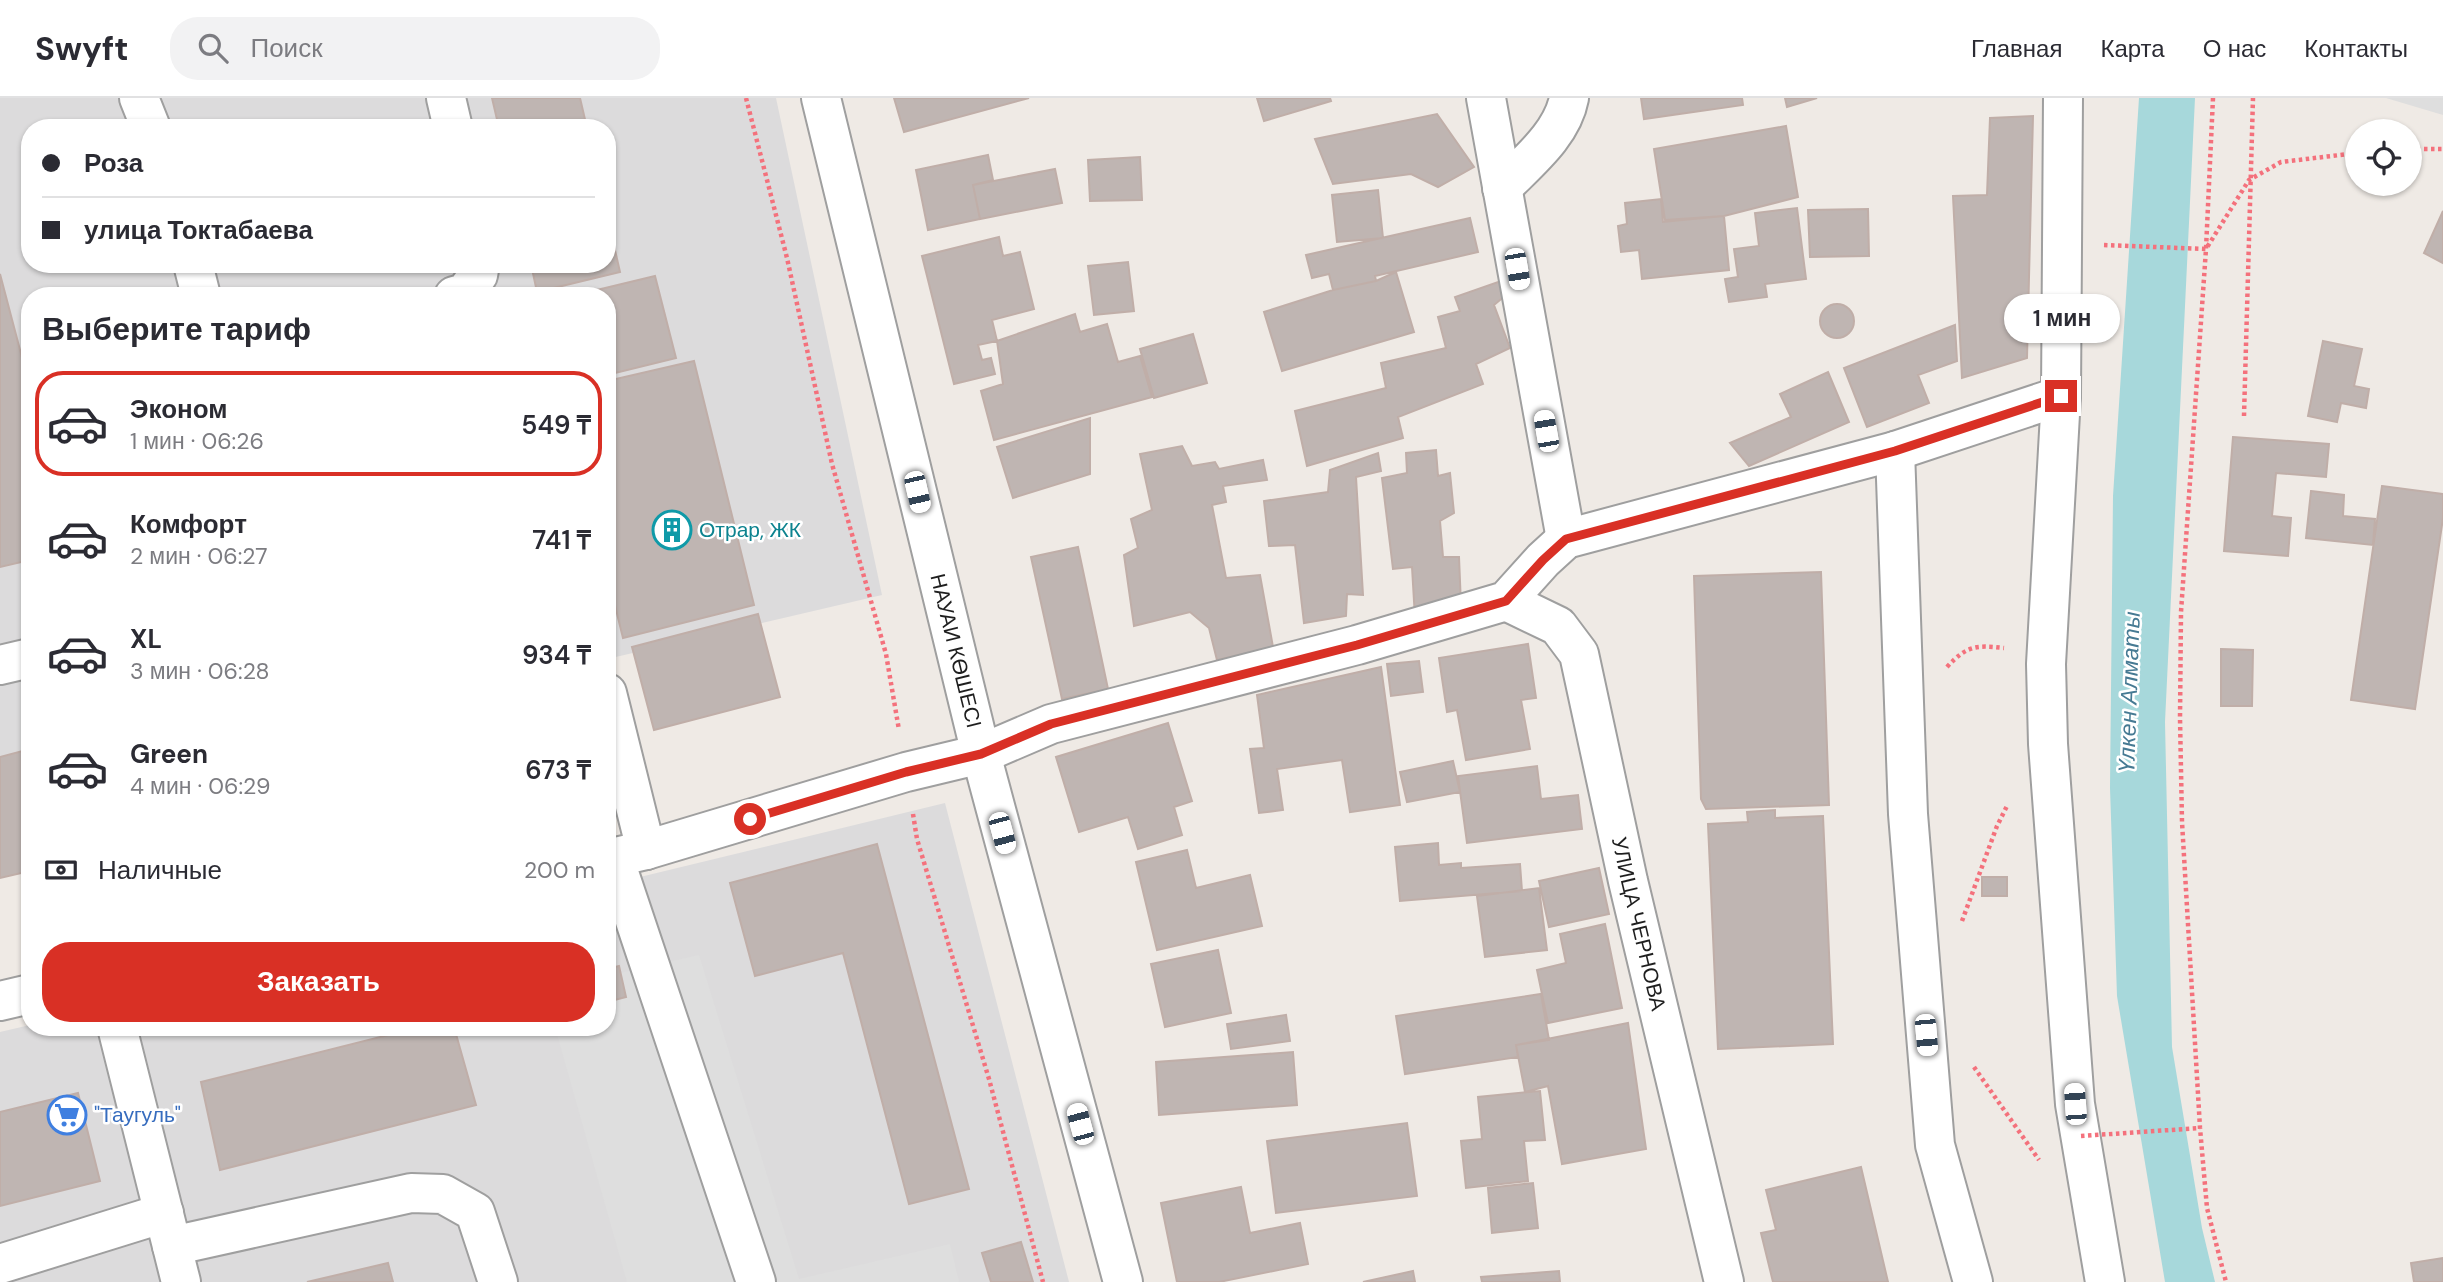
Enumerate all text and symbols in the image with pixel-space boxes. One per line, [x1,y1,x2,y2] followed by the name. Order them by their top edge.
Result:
[170,17,660,80] search box
[35,27,128,70] text: Swyft
[194,29,232,67] icon: search
[250,31,323,65] text: Поиск
[1971,33,2062,64] text: Главная
[2100,33,2165,64] text: Карта
[2203,33,2266,64] text: О нас
[2304,33,2408,64] text: Контакты
[2345,119,2422,196] map controls
[2345,119,2422,196] button: locate
[84,146,143,180] text: Роза
[84,213,313,247] text: улица Токтабаева
[1504,246,1531,292] car
[2003,294,2119,344] callout: 1 мин
[2033,303,2091,333] text: 1 мин
[42,308,311,350] text: Выберите тариф
[2045,380,2077,412] route end
[46,392,109,455] icon: car
[130,392,228,426] text: Эконом
[521,408,591,442] text: 549 ₸
[1533,408,1560,454] car
[130,426,264,456] text: 1 мин · 06:26
[903,469,932,515] car
[46,507,109,570] icon: car
[130,507,247,541] text: Комфорт
[651,509,693,551] building icon: Отрар, ЖК
[699,516,802,544] place label: Отрар, ЖК
[532,523,591,557] text: 741 ₸
[130,541,267,571] text: 2 мин · 06:27
[924,571,988,731] street label: НАУАИ КӨШЕСІ
[2111,611,2147,773] water label: Үлкен Алматы
[46,622,109,685] icon: car
[130,622,162,656] text: XL
[522,638,591,672] text: 934 ₸
[130,656,270,686] text: 3 мин · 06:28
[46,737,109,800] icon: car
[130,737,208,771] text: Green
[525,753,591,787] text: 673 ₸
[130,771,271,801] text: 4 мин · 06:29
[734,803,766,835] route start
[987,810,1018,856] car
[1605,834,1673,1013] street label: УЛИЦА ЧЕРНОВА
[42,851,80,889] icon: cash
[98,853,222,887] text: Наличные
[524,855,595,885] text: 200 m
[42,942,595,1022] button: Заказать
[1914,1013,1939,1057] car
[2064,1082,2087,1126] car
[46,1094,88,1136] supermarket icon: "Таугуль"
[94,1101,181,1129] place label: "Таугуль"
[1065,1101,1096,1147] car

